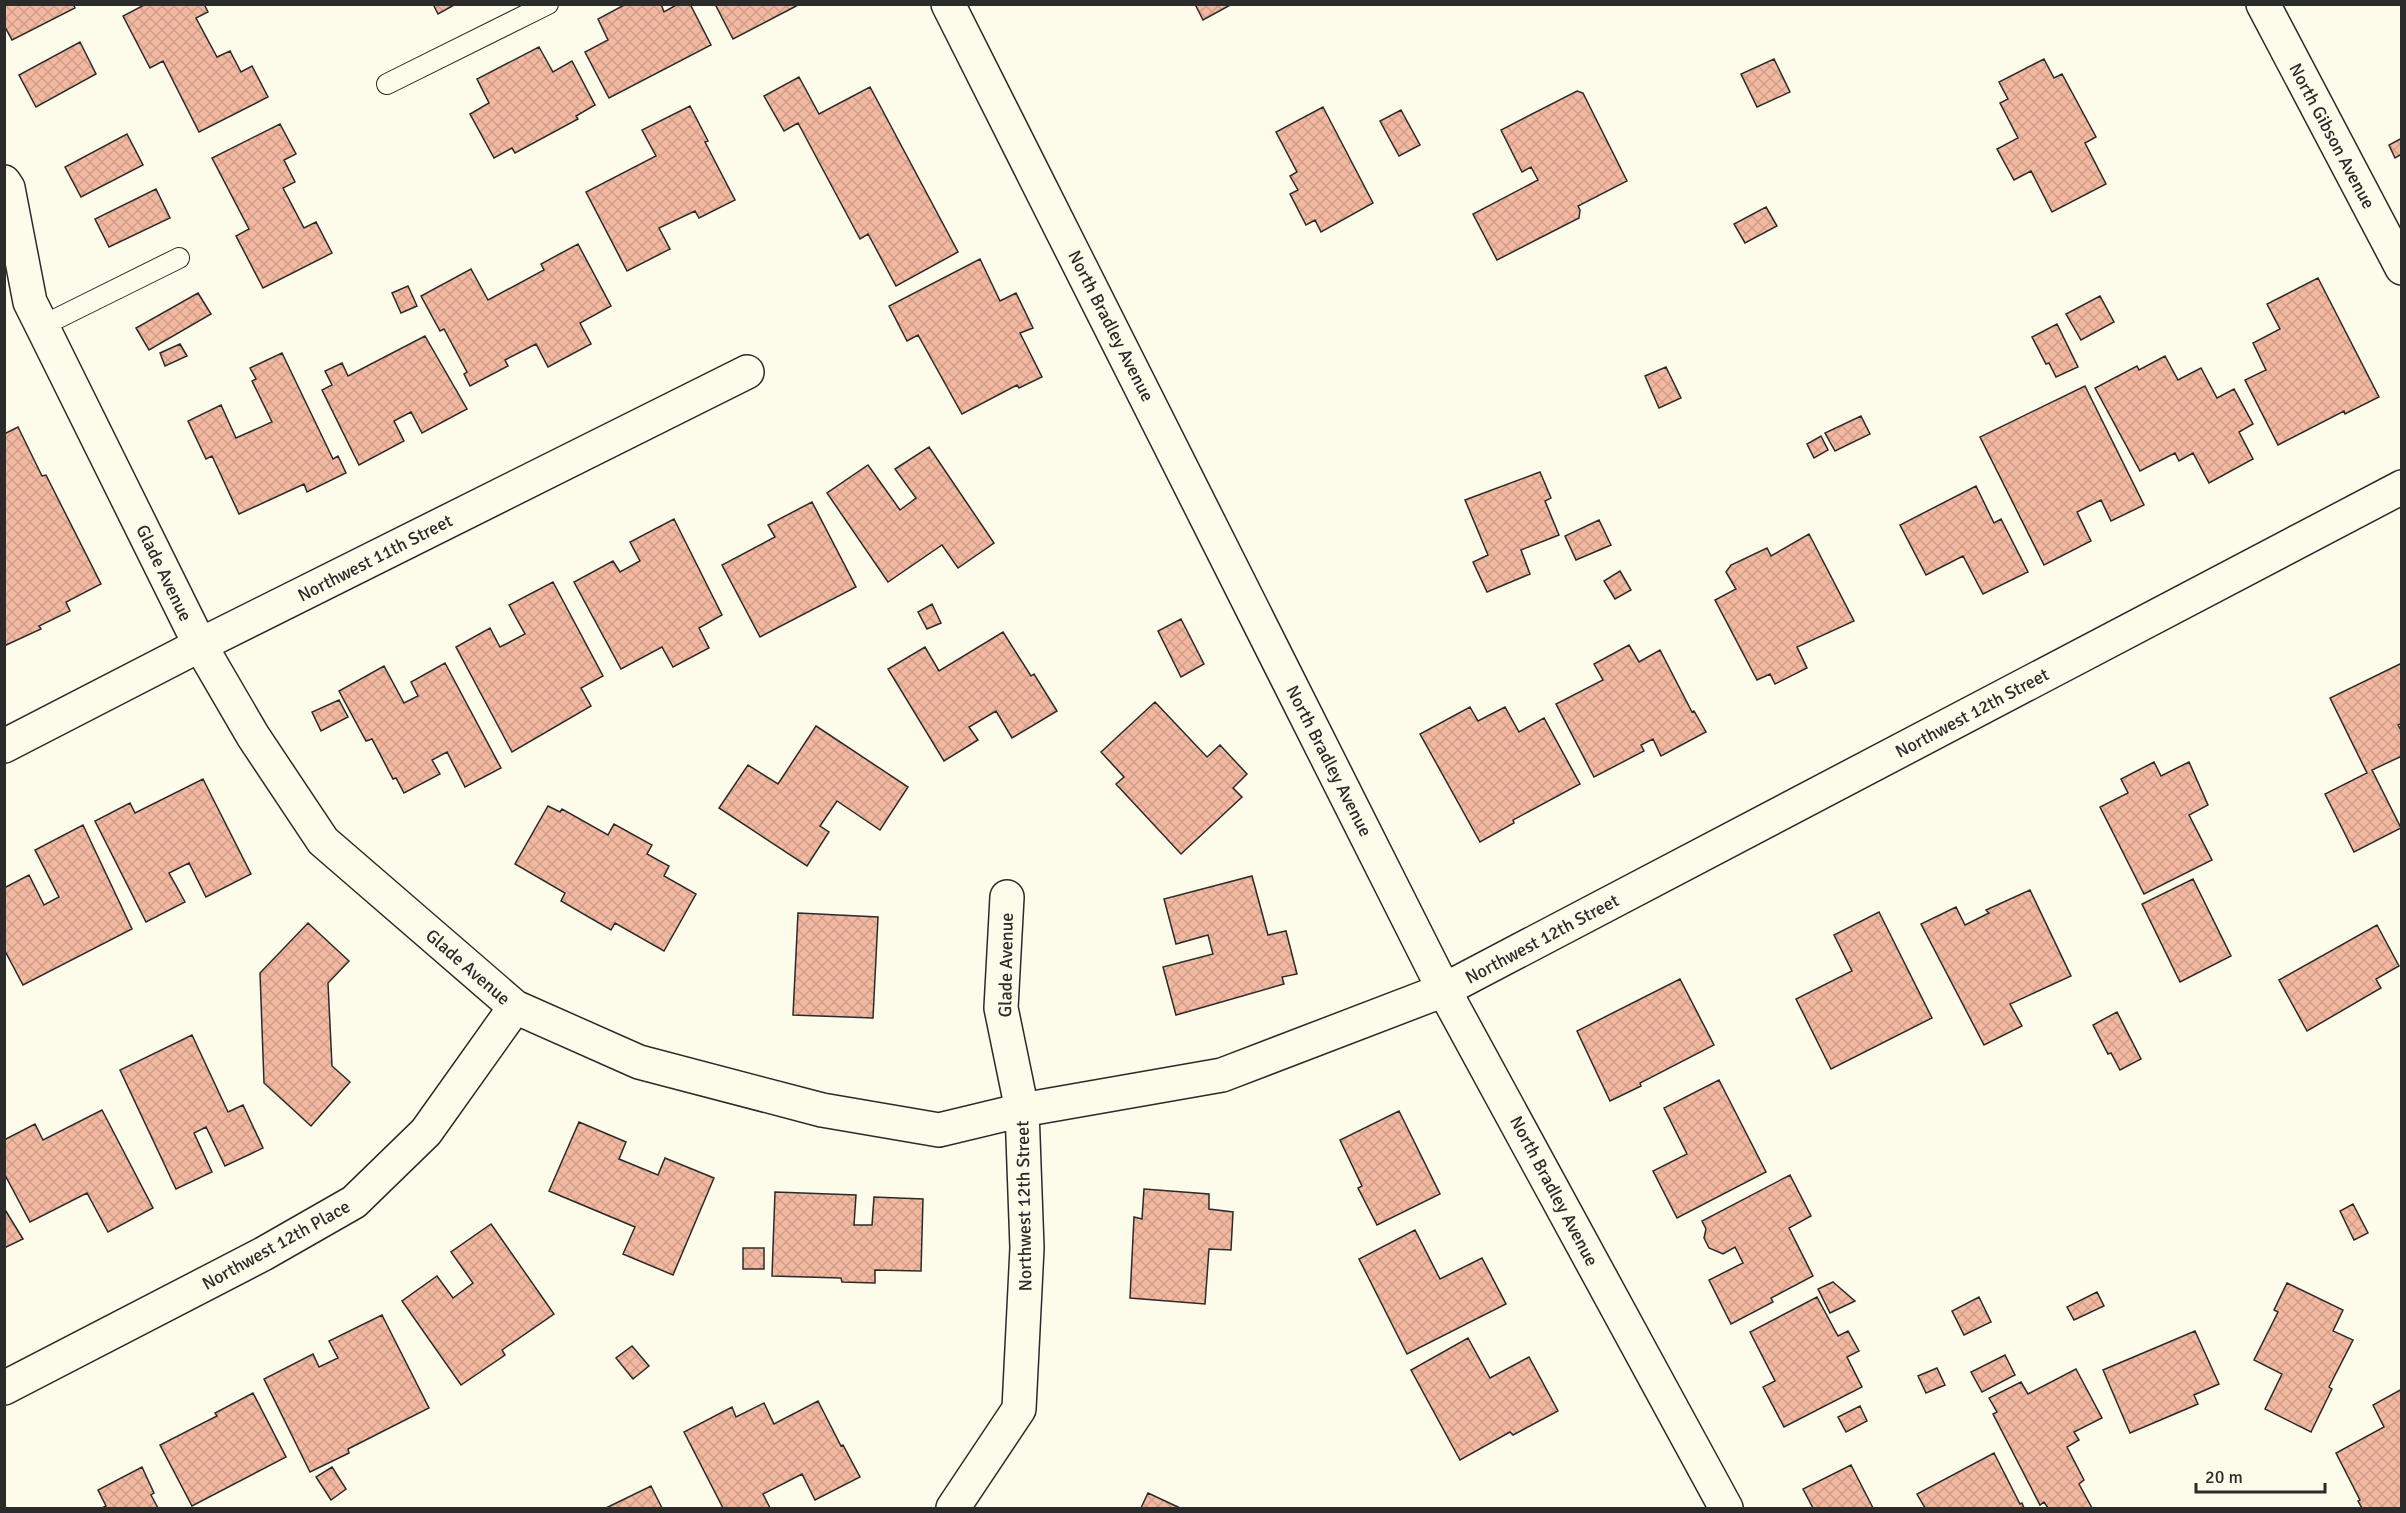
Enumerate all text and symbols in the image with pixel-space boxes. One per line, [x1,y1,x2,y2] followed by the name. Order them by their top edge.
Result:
[2284,59,2380,213] street label: North Gibson Avenue
[1063,247,1159,405] street label: North Bradley Avenue
[294,509,456,607] street label: Northwest 11th Street
[131,521,197,625] street label: Glade Avenue
[1891,663,2053,763] street label: Northwest 12th Street
[1281,682,1377,840] street label: North Bradley Avenue
[1461,889,1623,989] street label: Northwest 12th Street
[994,912,1018,1018] street label: Glade Avenue
[421,924,515,1010] street label: Glade Avenue
[1505,1112,1603,1270] street label: North Bradley Avenue
[1012,1120,1036,1292] street label: Northwest 12th Street
[198,1195,354,1295] street label: Northwest 12th Place
[2196,1456,2325,1494] scale bar
[2205,1466,2243,1488] text: 20 m

